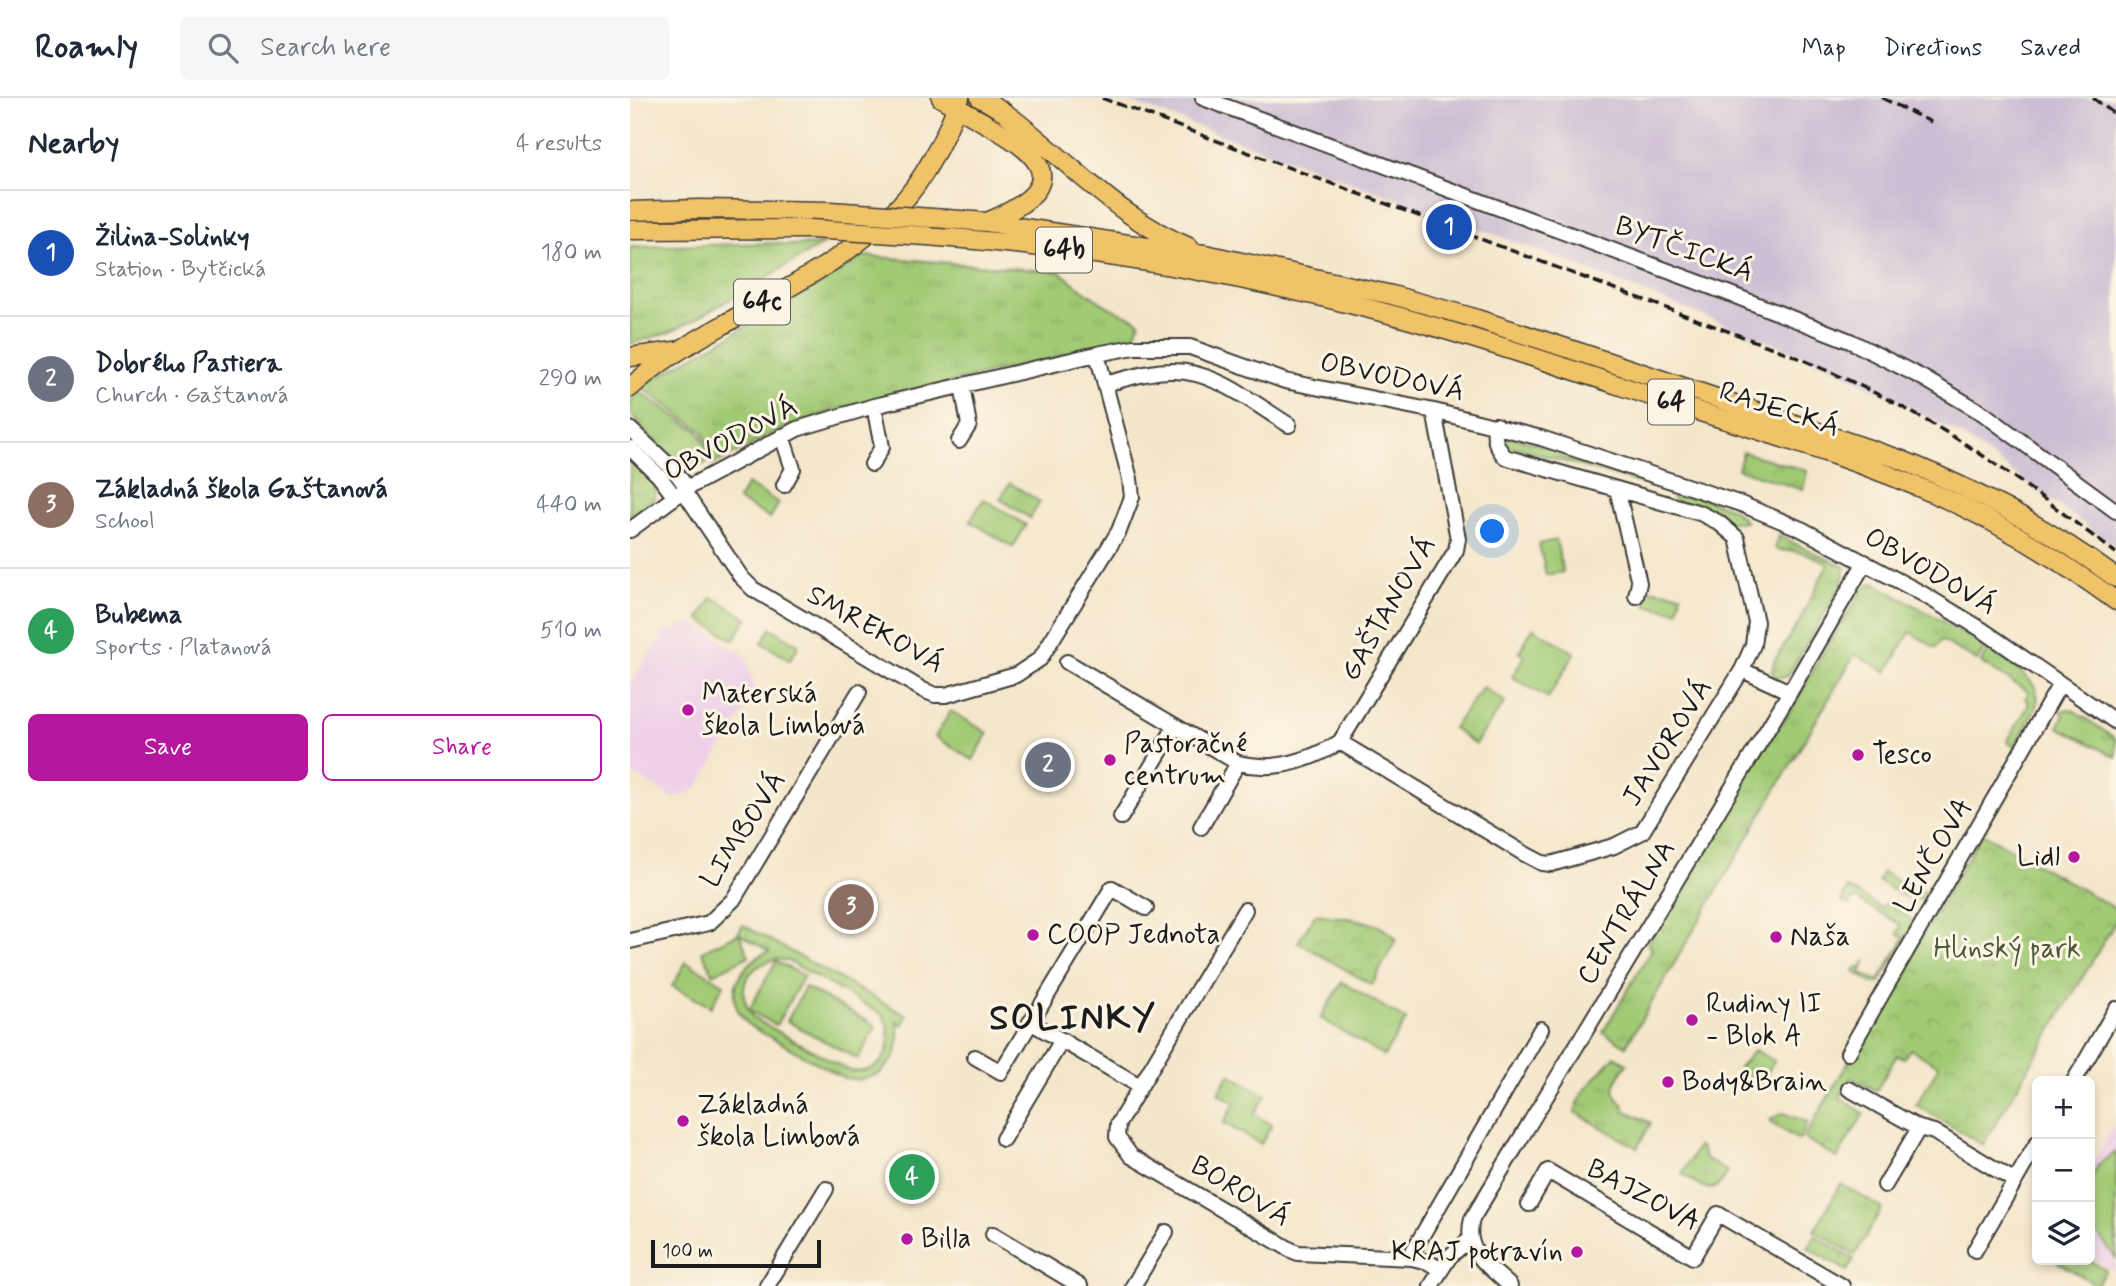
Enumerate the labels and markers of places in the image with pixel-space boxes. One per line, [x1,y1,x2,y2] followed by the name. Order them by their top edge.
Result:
[1426,201,1472,253] pin: 1
[702,676,865,745] place label: Materská škola Limbová
[680,702,696,718] marker: Materská škola Limbová
[1124,726,1247,795] place label: Pastoračné centrum
[1872,737,1932,774] place label: Tesco
[1025,739,1071,791] pin: 2
[1850,747,1866,763] marker: Tesco
[1102,752,1118,768] marker: Pastoračné centrum
[2017,839,2060,876] place label: Lidl
[2066,849,2082,865] marker: Lidl
[828,881,874,933] pin: 3
[1047,917,1220,954] place label: COOP Jednota
[1790,919,1850,956] place label: Naša
[1025,927,1041,943] marker: COOP Jednota
[1768,929,1784,945] marker: Naša
[1706,986,1821,1055] place label: Rudiny II - Blok A
[1684,1012,1700,1028] marker: Rudiny II - Blok A
[1682,1064,1827,1101] place label: Body&Brain
[1660,1074,1676,1090] marker: Body&Brain
[697,1087,860,1156] place label: Základná škola Limbová
[675,1113,691,1129] marker: Základná škola Limbová
[889,1151,935,1203] pin: 4
[921,1221,971,1258] place label: Billa
[899,1231,915,1247] marker: Billa
[1391,1234,1563,1271] place label: KRAJ potravín
[1569,1244,1585,1260] marker: KRAJ potravín

